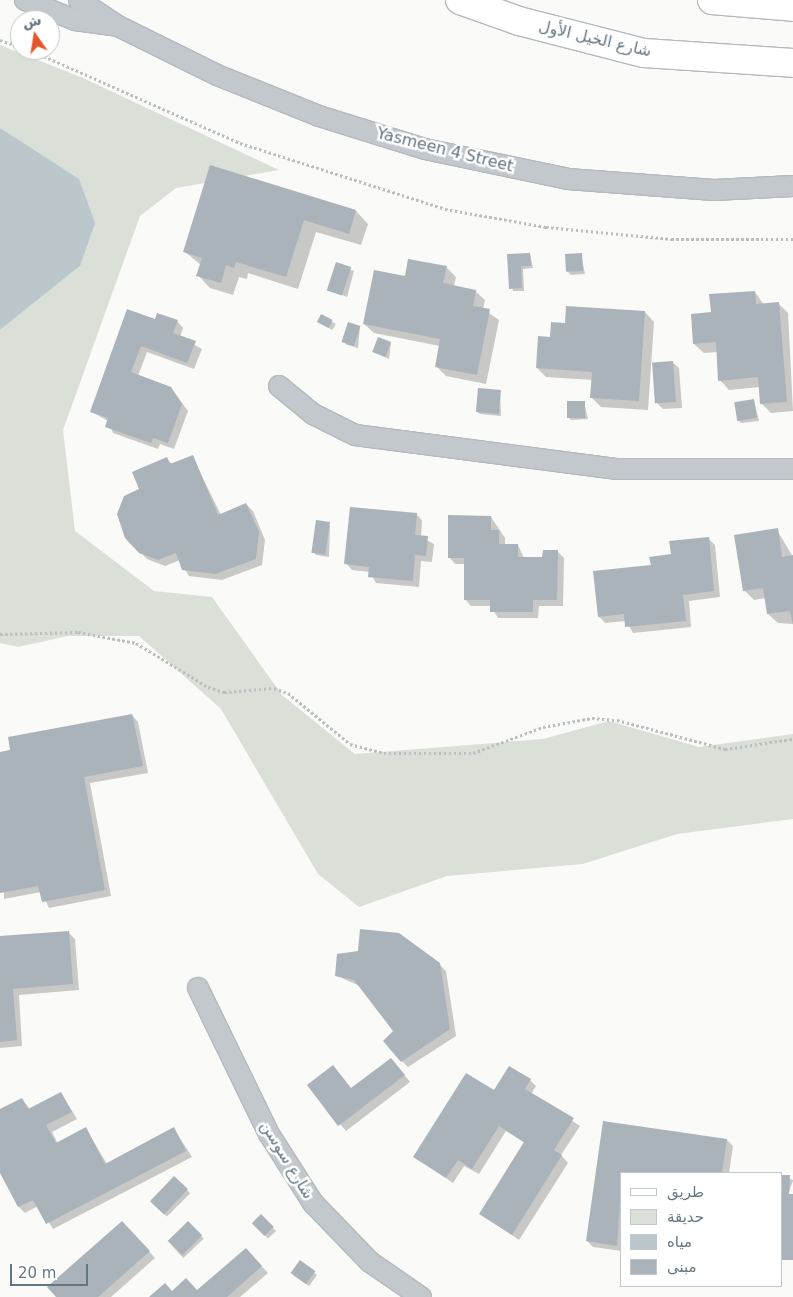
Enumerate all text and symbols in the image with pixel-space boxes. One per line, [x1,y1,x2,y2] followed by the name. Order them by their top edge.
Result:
[10,10,60,60] north arrow
[21,11,43,31] text: ش
[537,17,653,61] street label: شارع الخيل الأول
[375,124,515,176] street label: Yasmeen 4 Street
[256,1117,318,1203] street label: شارع سوسن
[620,1172,783,1287] legend
[667,1183,704,1201] text: طريق
[667,1208,704,1226] text: حديقة
[667,1233,692,1251] text: مياه
[12,1254,90,1286] scale bar
[667,1258,697,1276] text: مبنى
[18,1264,56,1282] text: 20 m

